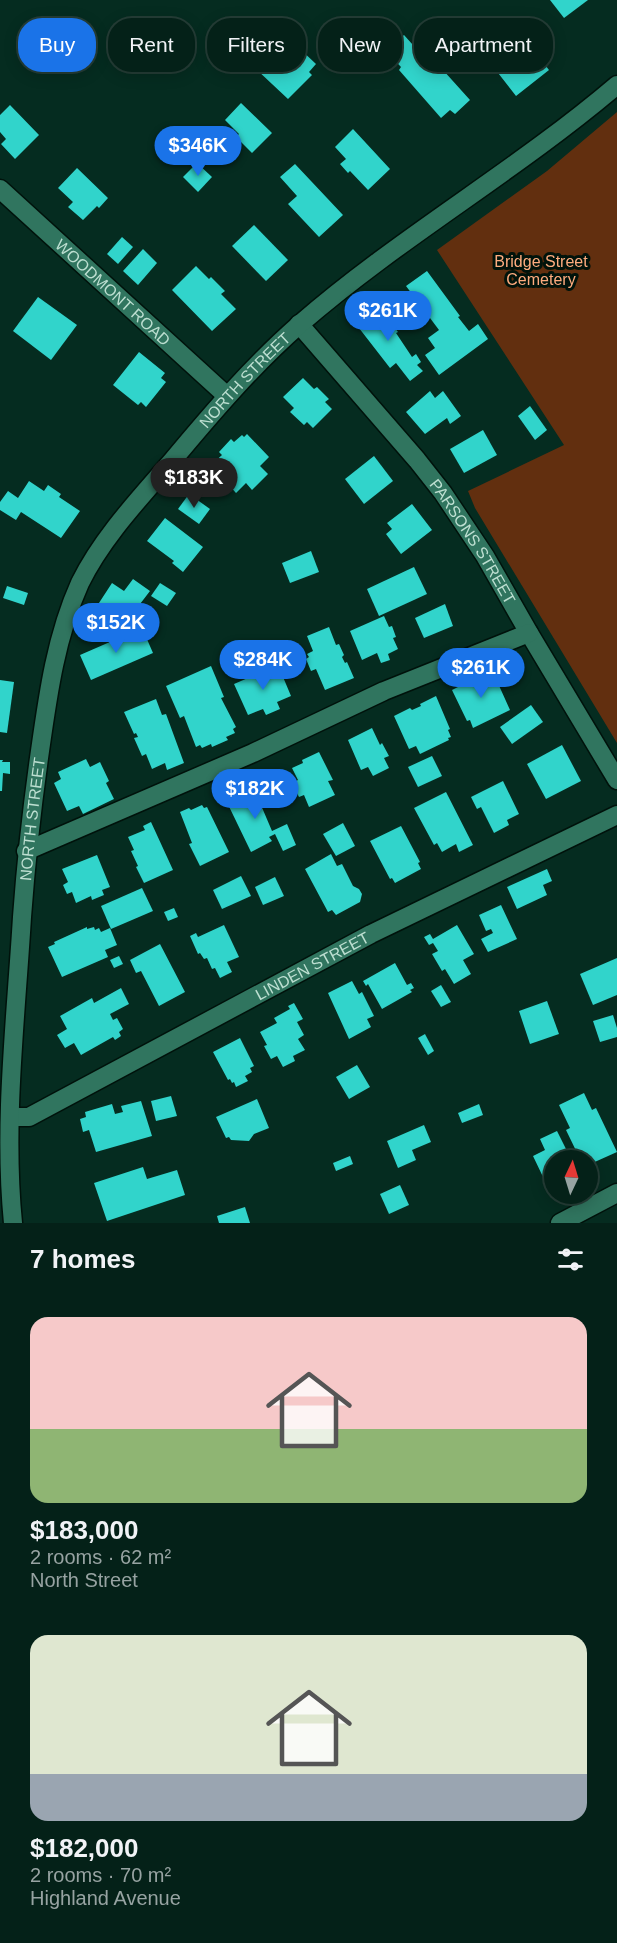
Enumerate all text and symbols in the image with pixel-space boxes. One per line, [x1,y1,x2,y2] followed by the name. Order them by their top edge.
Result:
[18,18,96,72] chip: Buy
[108,18,195,72] chip: Rent
[207,18,306,72] chip: Filters
[318,18,402,72] chip: New
[414,18,553,72] chip: Apartment
[156,126,240,177] pin: $346K
[169,134,227,156] text: $346K
[52,236,174,349] street label: WOODMONT ROAD
[494,253,588,288] park label: Bridge Street Cemetery
[346,291,430,342] pin: $261K
[359,299,417,321] text: $261K
[196,329,294,431] street label: NORTH STREET
[152,458,236,509] pin: $183K
[165,466,223,488] text: $183K
[426,476,519,607] street label: PARSONS STREET
[74,603,158,654] pin: $152K
[87,611,145,633] text: $152K
[221,640,305,691] pin: $284K
[234,648,292,670] text: $284K
[439,648,523,699] pin: $261K
[452,656,510,678] text: $261K
[17,756,48,882] street label: NORTH STREET
[213,769,297,820] pin: $182K
[226,777,284,799] text: $182K
[253,929,372,1003] street label: LINDEN STREET
[544,1150,598,1204] north arrow
[544,1150,598,1204] map controls
[554,1243,587,1276] icon: filters
[30,1244,136,1274] text: 7 homes
[255,1356,363,1464] icon: home
[30,1515,138,1545] text: $183,000
[30,1546,171,1568] text: 2 rooms · 62 m²
[30,1569,138,1591] text: North Street
[255,1674,363,1782] icon: home
[30,1833,138,1863] text: $182,000
[30,1864,171,1886] text: 2 rooms · 70 m²
[30,1887,181,1909] text: Highland Avenue

